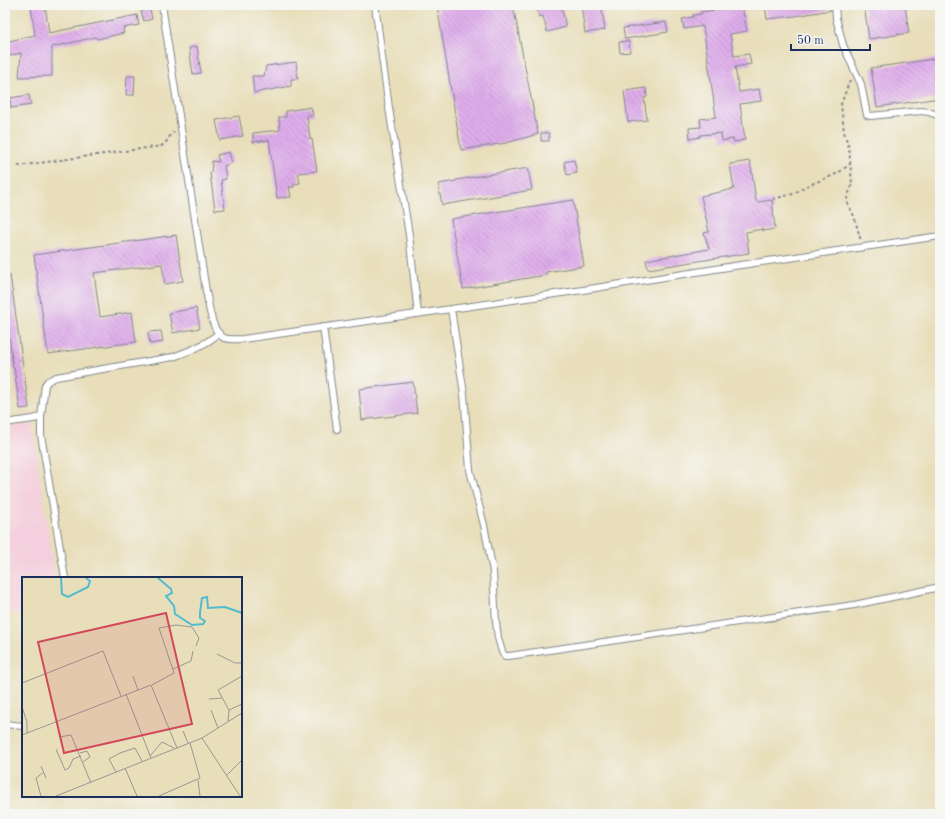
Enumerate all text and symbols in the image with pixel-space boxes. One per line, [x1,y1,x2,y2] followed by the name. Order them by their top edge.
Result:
[791,26,870,52] scale bar
[797,34,824,47] text: 50 m
[22,577,242,797] inset map

